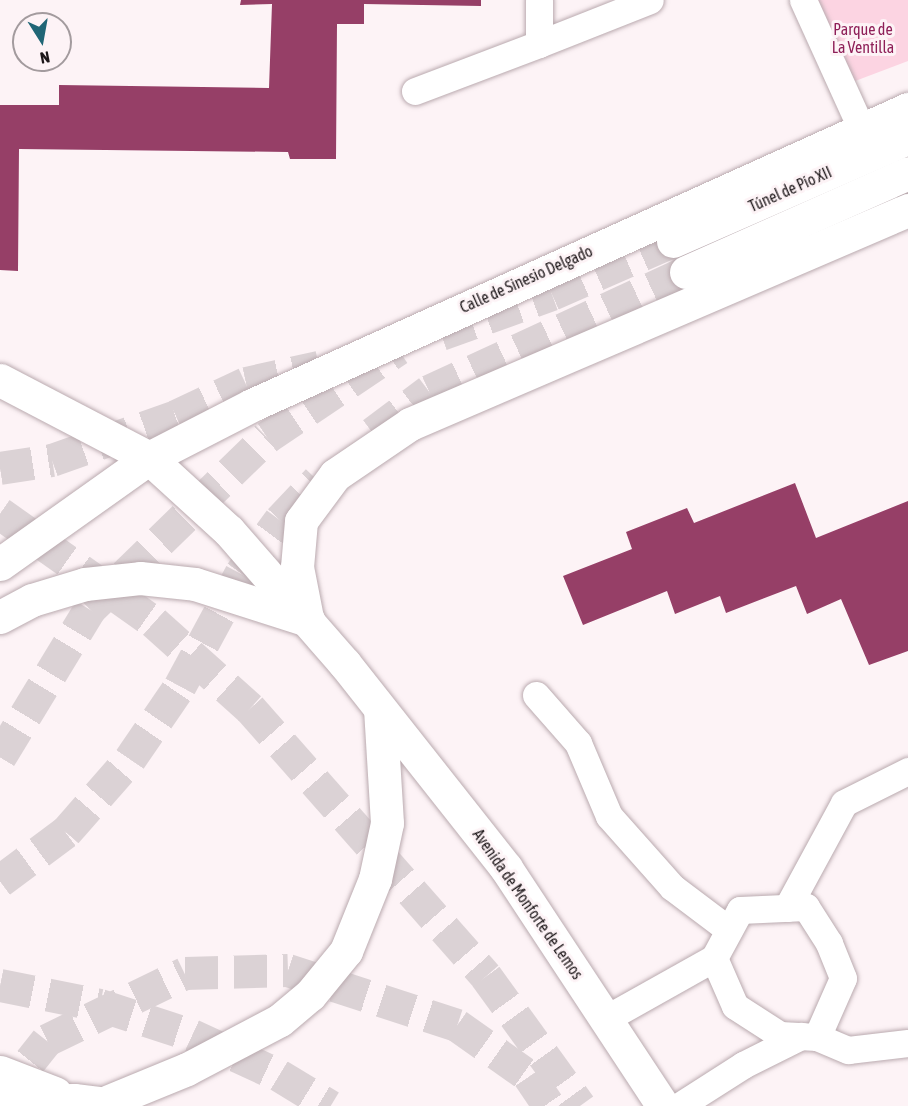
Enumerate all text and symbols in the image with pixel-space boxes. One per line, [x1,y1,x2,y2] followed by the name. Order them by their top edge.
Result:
[12,12,72,72] north arrow
[832,19,894,57] park label: Parque de La Ventilla
[39,48,51,67] text: N
[746,162,834,216] street label: Túnel de Pío XII
[457,241,595,317] street label: Calle de Sinesio Delgado
[469,825,587,983] street label: Avenida de Monforte de Lemos

